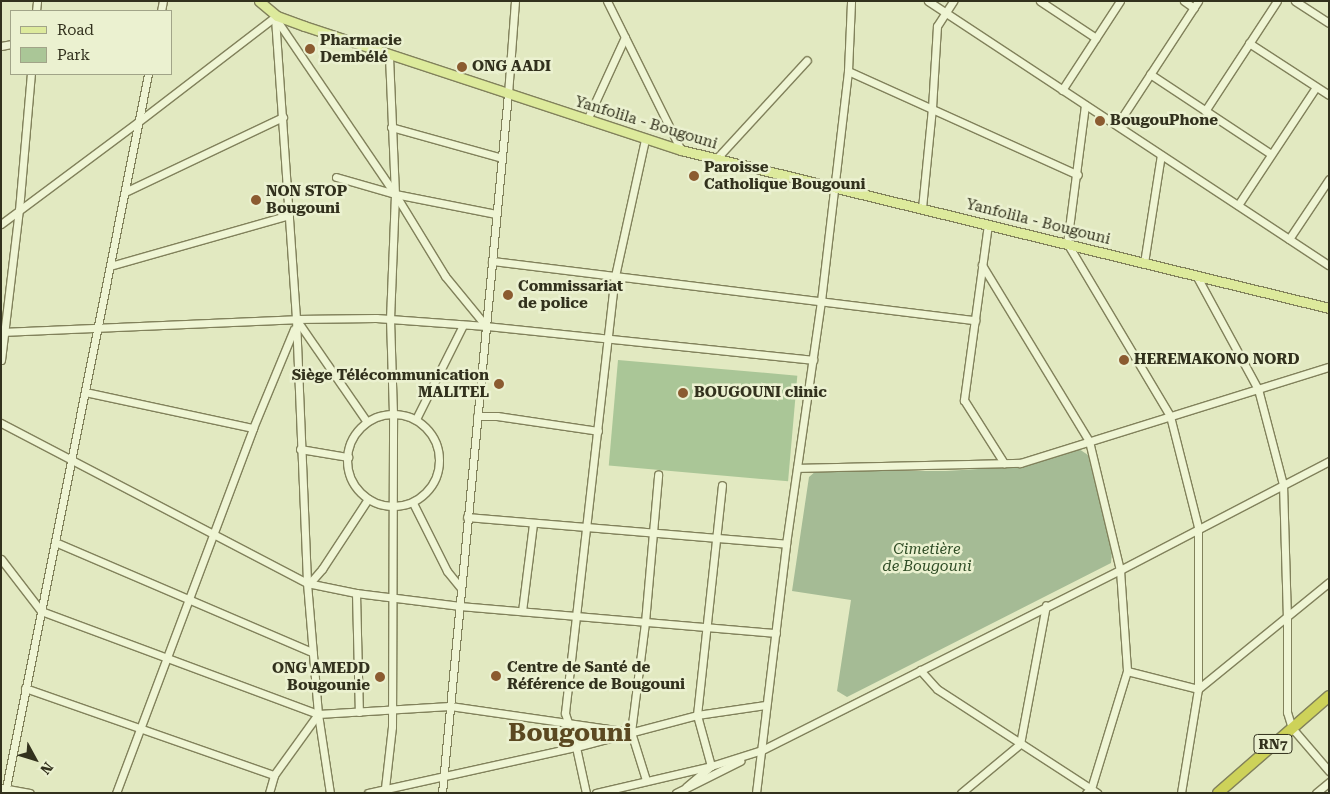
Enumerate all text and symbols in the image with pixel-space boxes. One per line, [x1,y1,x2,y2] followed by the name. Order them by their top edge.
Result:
[10,10,172,75] legend
[57,21,94,39] text: Road
[320,31,402,66] place label: Pharmacie Dembélé
[304,43,316,55] marker: Pharmacie Dembélé
[57,46,90,64] text: Park
[472,58,551,76] place label: ONG AADI
[456,61,468,73] marker: ONG AADI
[573,93,719,153] street label: Yanfolila - Bougouni
[1110,112,1218,130] place label: BougouPhone
[1094,115,1106,127] marker: BougouPhone
[704,158,866,193] place label: Paroisse Catholique Bougouni
[688,170,700,182] marker: Paroisse Catholique Bougouni
[266,182,347,217] place label: NON STOP Bougouni
[250,194,262,206] marker: NON STOP Bougouni
[964,195,1112,249] street label: Yanfolila - Bougouni
[518,277,623,312] place label: Commissariat de police
[502,289,514,301] marker: Commissariat de police
[1134,351,1300,369] place label: HEREMAKONO NORD
[1118,354,1130,366] marker: HEREMAKONO NORD
[292,366,489,401] place label: Siège Télécommunication MALITEL
[493,378,505,390] marker: Siège Télécommunication MALITEL
[694,384,827,402] place label: BOUGOUNI clinic
[676,386,690,400] marker: BOUGOUNI clinic
[882,540,972,575] park label: Cimetière de Bougouni
[507,658,685,693] place label: Centre de Santé de Référence de Bougouni
[272,659,370,694] place label: ONG AMEDD Bougounie
[489,669,503,683] marker: Centre de Santé de Référence de Bougouni
[374,671,386,683] marker: ONG AMEDD Bougounie
[508,718,632,748] district label: Bougouni
[1253,732,1293,756] road number: RN7
[10,734,60,784] north arrow
[37,759,56,778] text: N

